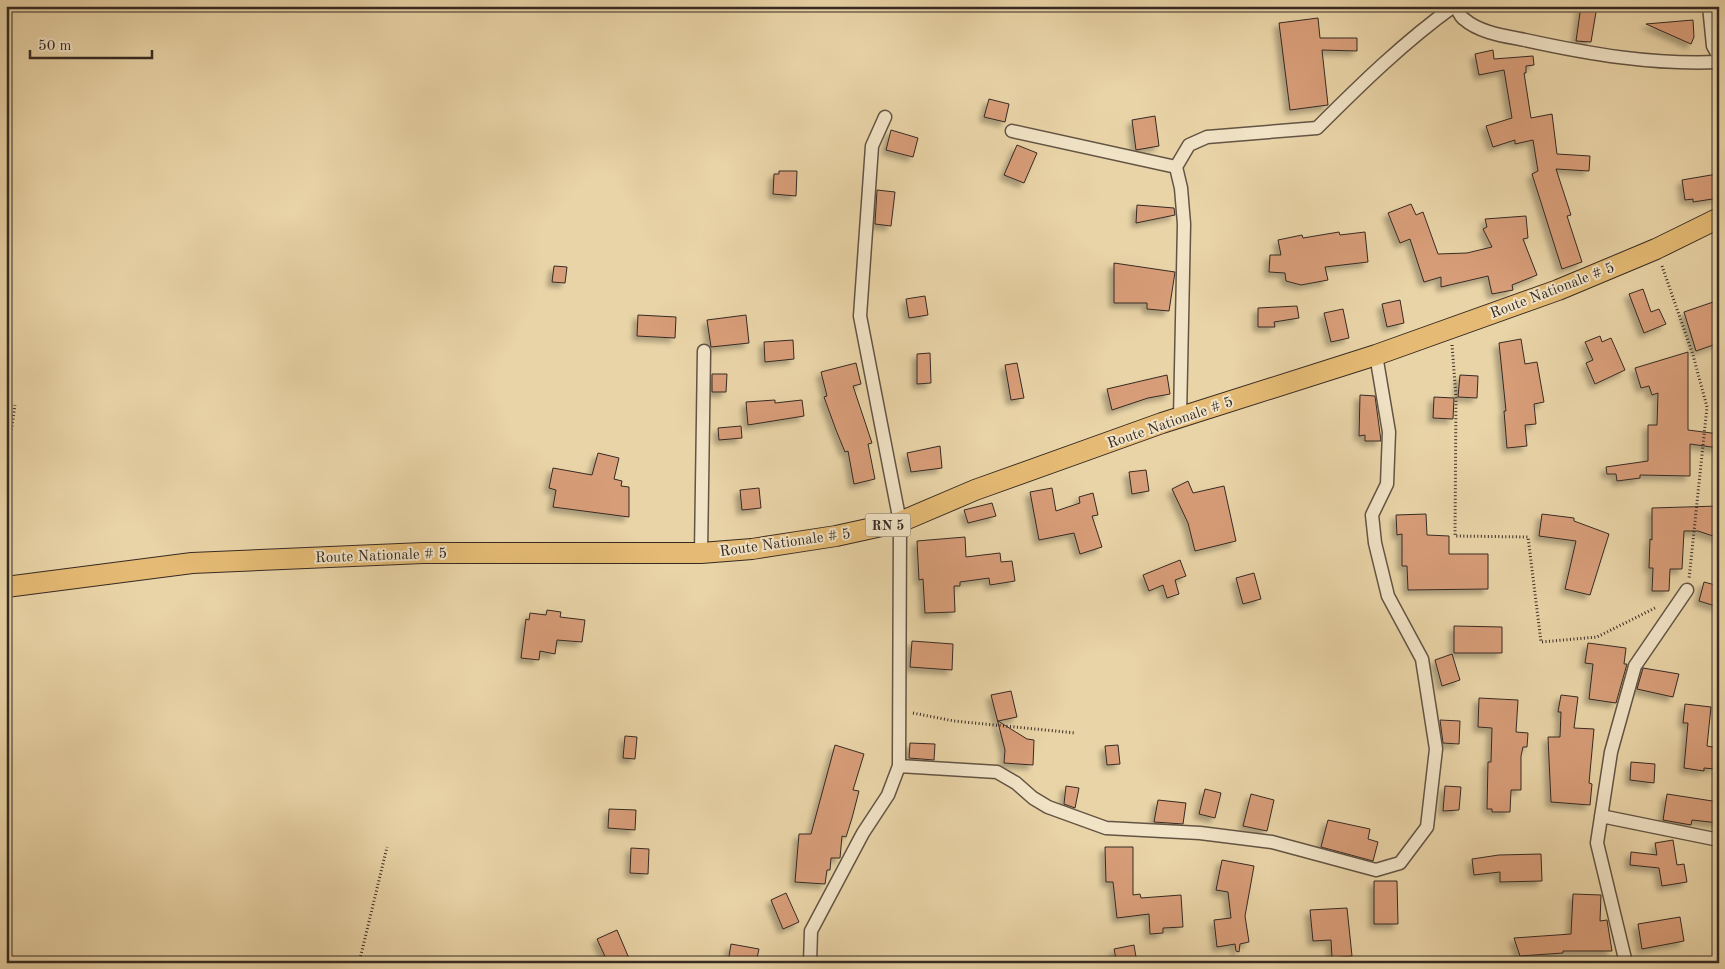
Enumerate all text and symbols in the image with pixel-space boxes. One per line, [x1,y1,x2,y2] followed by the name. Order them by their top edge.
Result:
[30,28,152,60] scale bar
[38,39,72,54] text: 50 m
[1488,261,1617,322] street label: Route Nationale # 5
[1106,395,1235,452] street label: Route Nationale # 5
[866,514,910,536] road number: RN 5
[719,527,852,560] street label: Route Nationale # 5
[315,547,447,566] street label: Route Nationale # 5

